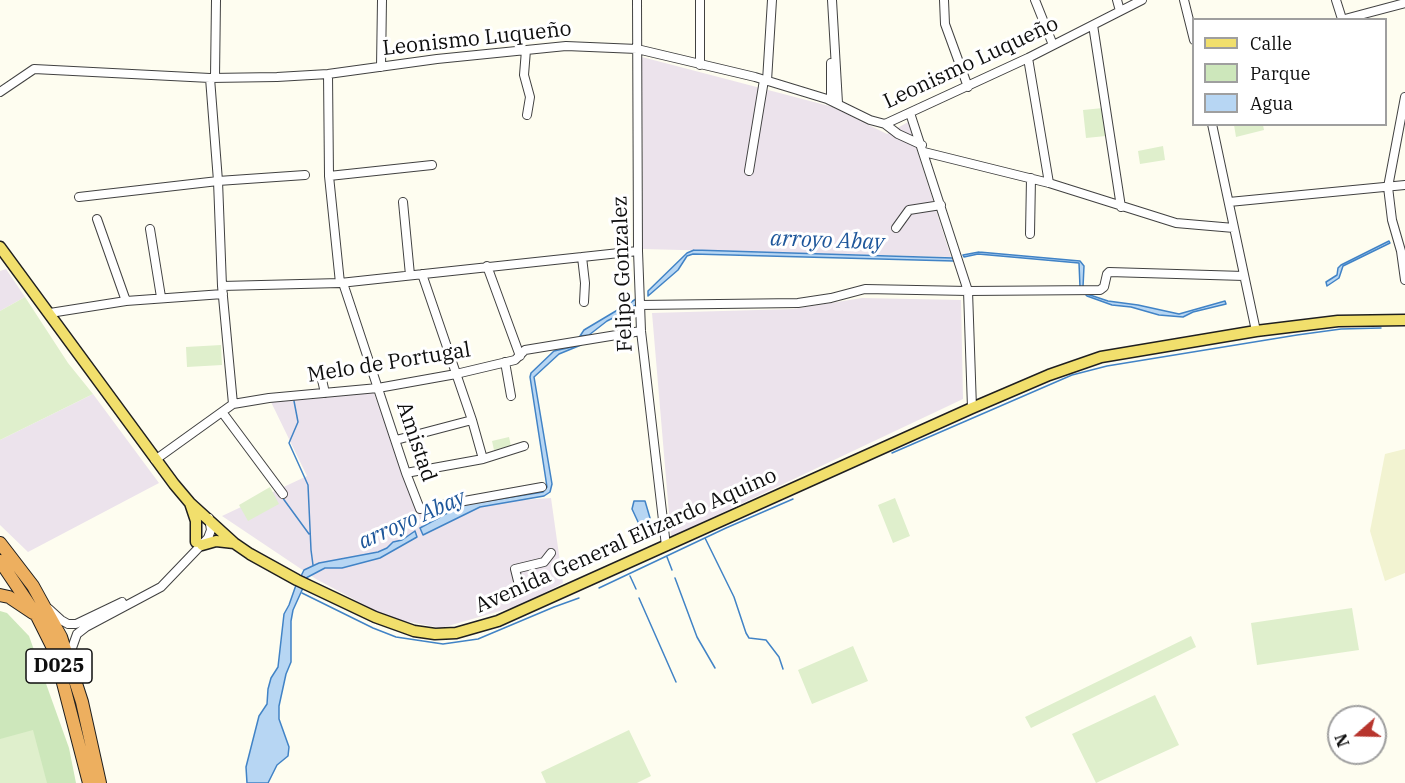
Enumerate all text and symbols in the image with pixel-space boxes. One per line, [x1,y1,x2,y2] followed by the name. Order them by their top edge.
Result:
[880,11,1062,115] street label: Leonismo Luqueño
[381,17,573,61] street label: Leonismo Luqueño
[1192,18,1387,126] legend
[1250,32,1292,55] text: Calle
[1250,62,1310,85] text: Parque
[1250,92,1293,115] text: Agua
[608,195,638,353] street label: Felipe Gonzalez
[770,226,884,256] water label: arroyo Abay
[306,338,472,388] street label: Melo de Portugal
[391,399,441,485] street label: Amistad
[471,463,781,619] street label: Avenida General Elizardo Aquino
[354,485,470,555] water label: arroyo Abay
[26,649,92,683] road number: D025
[1327,705,1387,765] north arrow
[1330,731,1354,750] text: N

